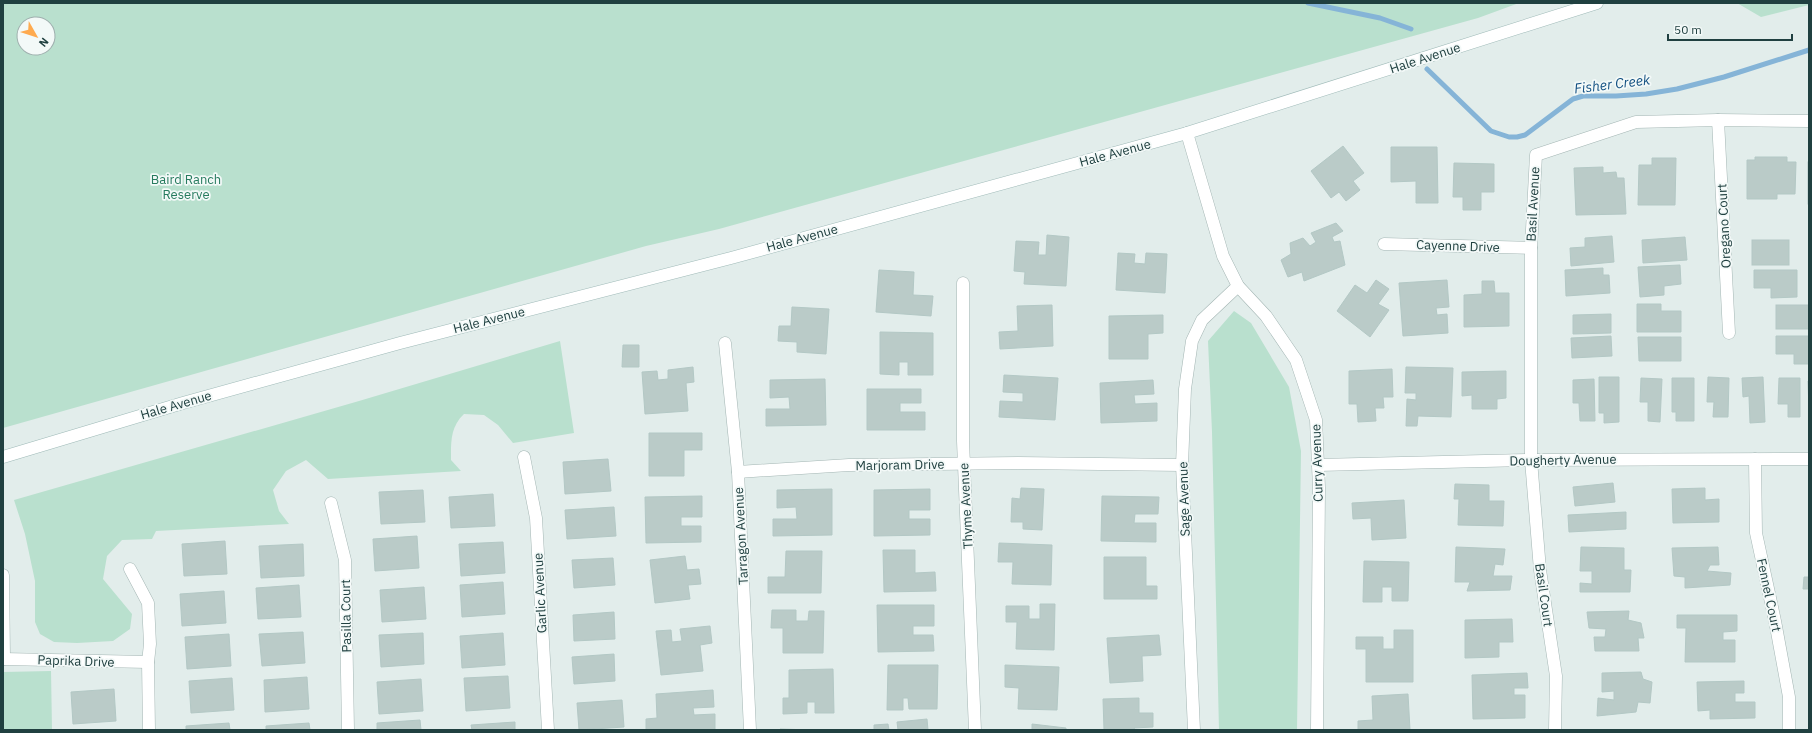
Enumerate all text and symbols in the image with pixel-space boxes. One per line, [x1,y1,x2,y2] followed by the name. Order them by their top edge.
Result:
[16,16,56,56] north arrow
[1668,16,1792,42] scale bar
[1674,22,1702,37] text: 50 m
[36,35,52,50] text: N
[1388,39,1462,77] street label: Hale Avenue
[1573,70,1652,98] water label: Fisher Creek
[1077,135,1153,171] street label: Hale Avenue
[1523,166,1543,242] street label: Basil Avenue
[151,171,221,203] park label: Baird Ranch Reserve
[1713,183,1735,269] street label: Oregano Court
[764,220,840,256] street label: Hale Avenue
[1416,236,1500,256] street label: Cayenne Drive
[451,303,527,337] street label: Hale Avenue
[138,387,214,423] street label: Hale Avenue
[1307,424,1327,502] street label: Curry Avenue
[1509,451,1617,469] street label: Dougherty Avenue
[855,456,945,474] street label: Marjoram Drive
[1174,461,1194,537] street label: Sage Avenue
[955,463,977,549] street label: Thyme Avenue
[730,487,752,585] street label: Tarragon Avenue
[529,552,551,634] street label: Garlic Avenue
[1753,557,1785,633] street label: Fennel Court
[1531,562,1557,628] street label: Basil Court
[337,579,355,653] street label: Pasilla Court
[37,651,115,671] street label: Paprika Drive

